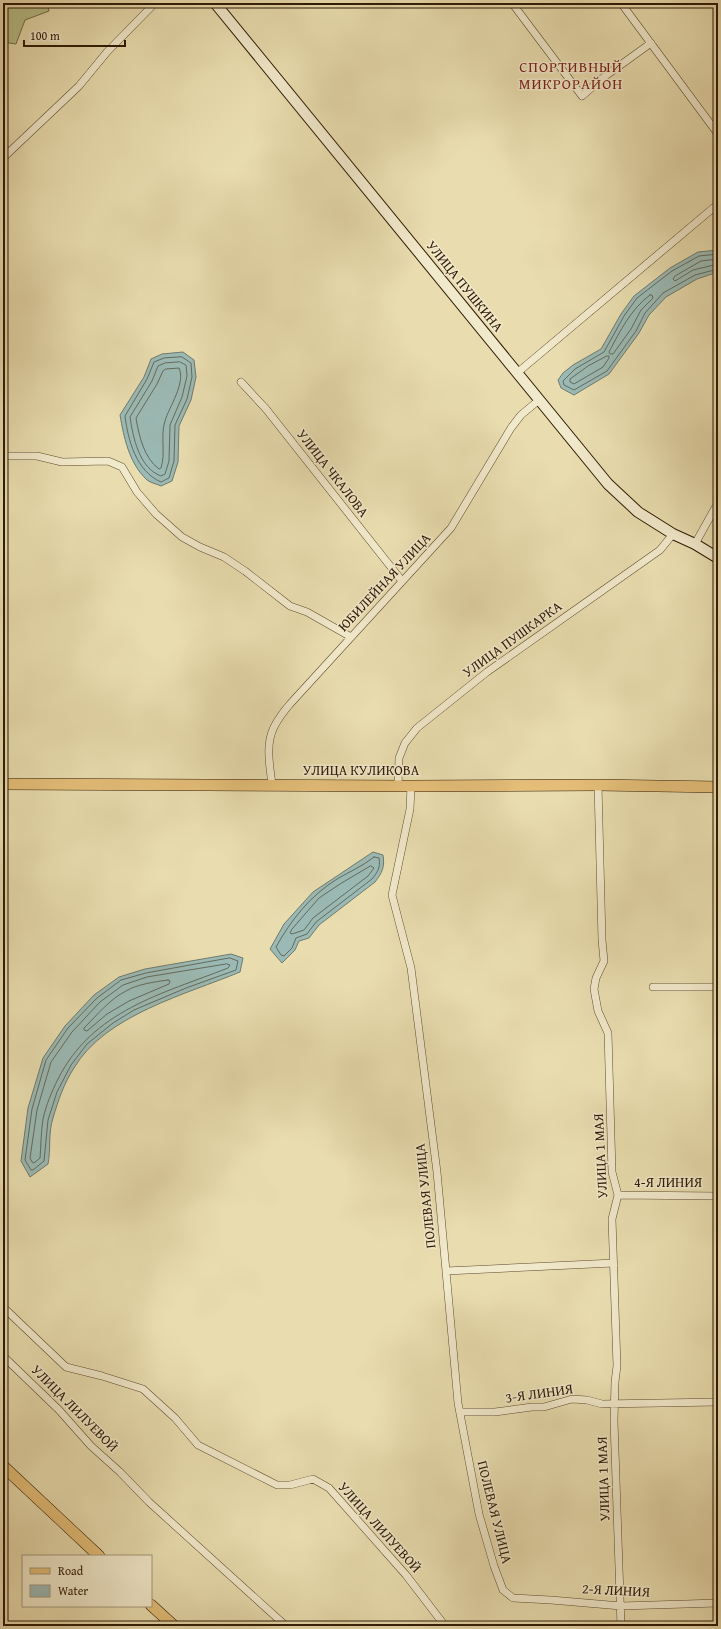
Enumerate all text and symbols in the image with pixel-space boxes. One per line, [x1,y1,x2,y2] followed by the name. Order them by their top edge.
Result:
[24,22,125,48] scale bar
[30,27,60,44] text: 100 m
[519,56,623,94] district label: СПОРТИВНЫЙ МИКРОРАЙОН
[422,236,509,336] street label: УЛИЦА ПУШКИНА
[292,425,374,522] street label: УЛИЦА ЧКАЛОВА
[333,528,435,636] street label: ЮБИЛЕЙНАЯ УЛИЦА
[458,596,566,682] street label: УЛИЦА ПУШКАРКА
[303,760,420,780] street label: УЛИЦА КУЛИКОВА
[588,1113,612,1199] street label: УЛИЦА 1 МАЯ
[409,1142,440,1250] street label: ПОЛЕВАЯ УЛИЦА
[634,1172,702,1192] street label: 4-Я ЛИНИЯ
[27,1360,123,1456] street label: УЛИЦА ЛИЛУЕВОЙ
[504,1378,574,1408] street label: 3-Я ЛИНИЯ
[592,1436,614,1522] street label: УЛИЦА 1 МАЯ
[473,1458,518,1566] street label: ПОЛЕВАЯ УЛИЦА
[334,1477,426,1577] street label: УЛИЦА ЛИЛУЕВОЙ
[22,1555,152,1607] legend
[58,1562,84,1579] text: Road
[581,1578,651,1602] street label: 2-Я ЛИНИЯ
[58,1582,88,1599] text: Water

